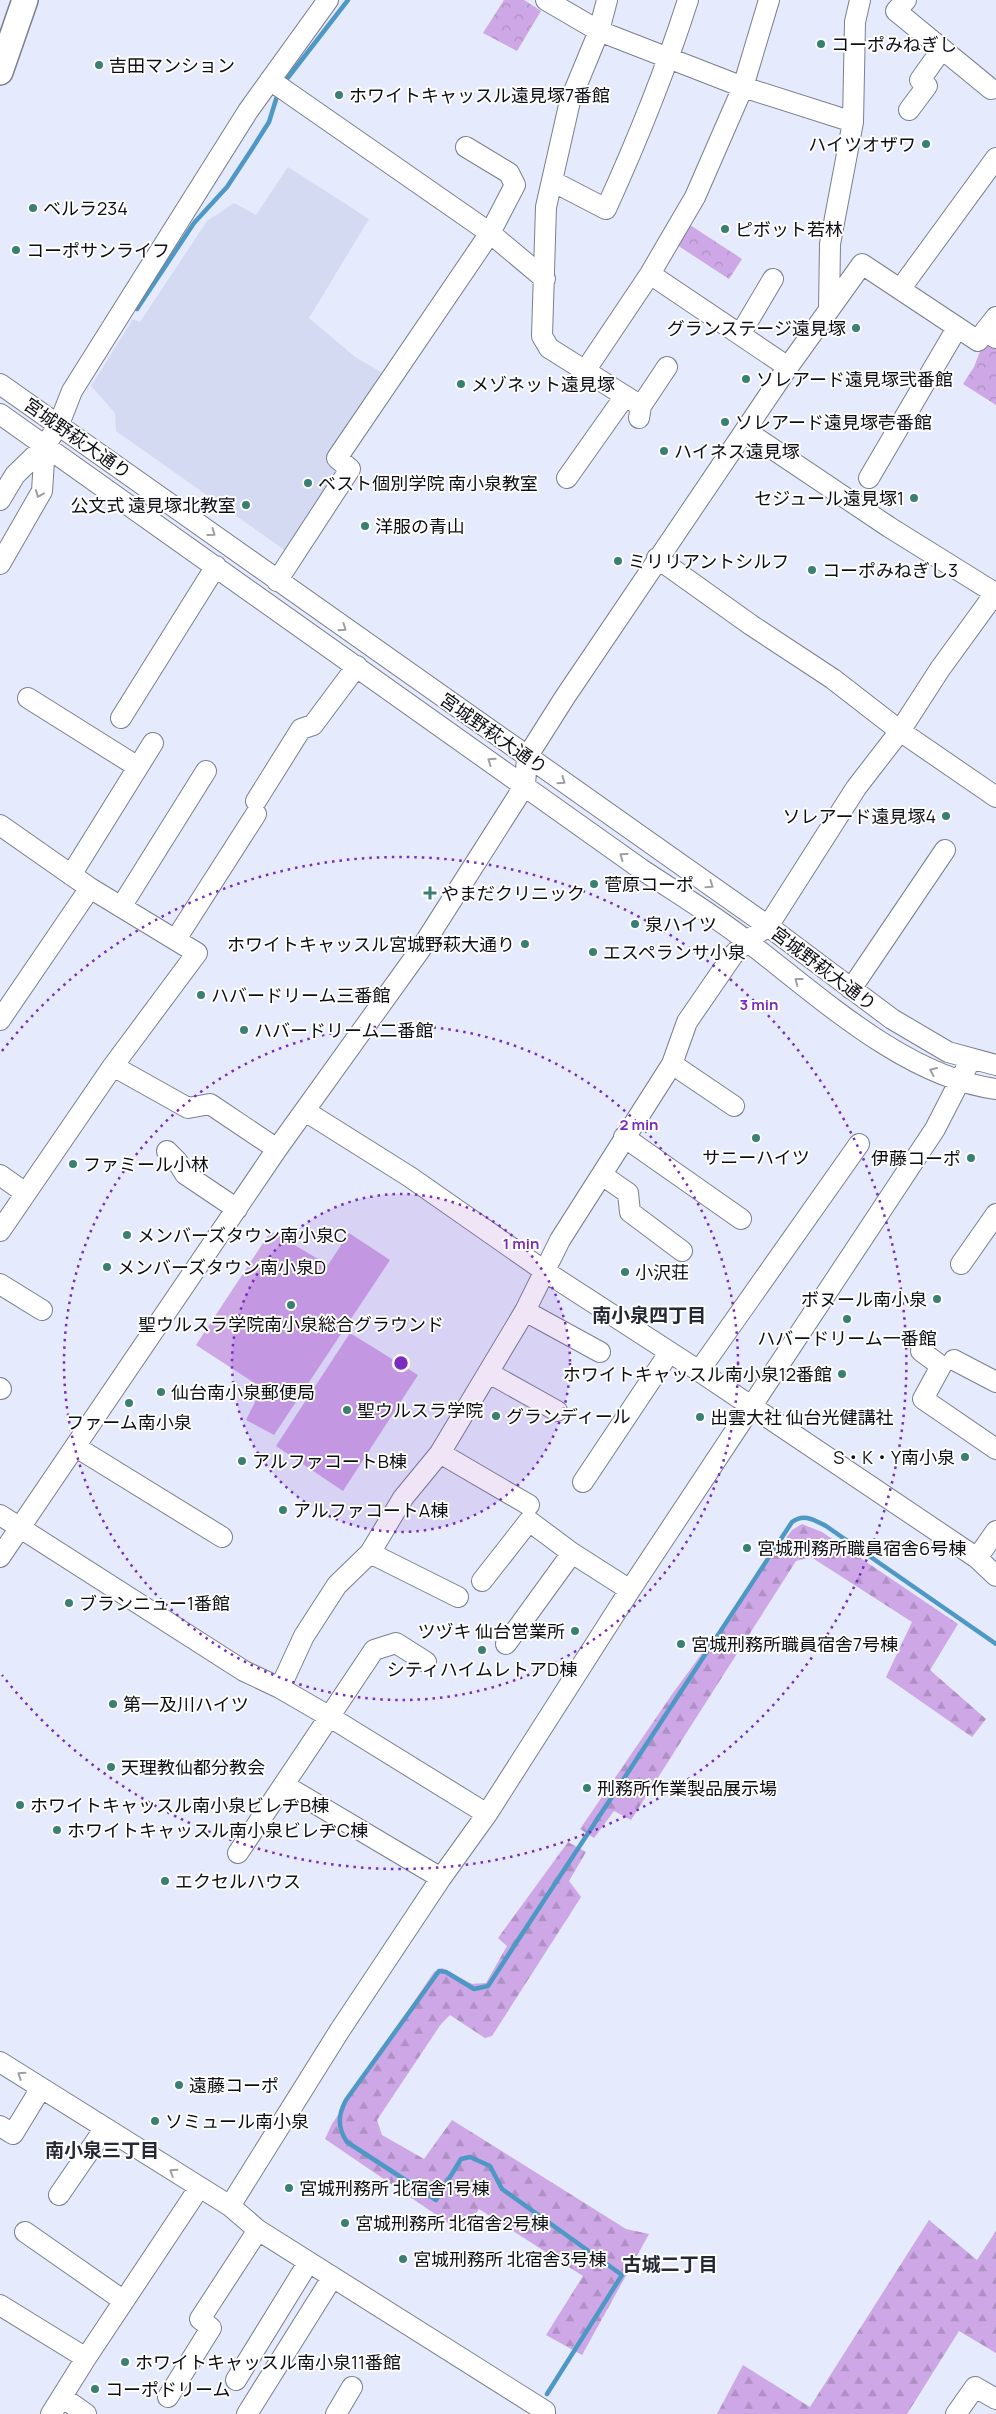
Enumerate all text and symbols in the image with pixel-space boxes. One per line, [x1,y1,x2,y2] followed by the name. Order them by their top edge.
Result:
[831,32,957,56] place label: コーポみねぎし
[815,38,827,50] marker: コーポみねぎし
[109,53,235,77] place label: 吉田マンション
[93,59,105,71] marker: 吉田マンション
[349,83,610,107] place label: ホワイトキャッスル遠見塚7番館
[333,89,345,101] marker: ホワイトキャッスル遠見塚7番館
[808,132,916,156] place label: ハイツオザワ
[920,138,932,150] marker: ハイツオザワ
[43,196,128,220] place label: ベルラ234
[27,202,39,214] marker: ベルラ234
[735,217,843,241] place label: ピボット若林
[719,223,731,235] marker: ピボット若林
[26,238,170,262] place label: コーポサンライフ
[10,244,22,256] marker: コーポサンライフ
[667,316,846,340] place label: グランステージ遠見塚
[850,322,862,334] marker: グランステージ遠見塚
[756,367,953,391] place label: ソレアード遠見塚弐番館
[471,372,615,396] place label: メゾネット遠見塚
[740,373,752,385] marker: ソレアード遠見塚弐番館
[455,378,467,390] marker: メゾネット遠見塚
[20,392,136,484] street label: 宮城野萩大通り
[735,410,932,434] place label: ソレアード遠見塚壱番館
[719,416,731,428] marker: ソレアード遠見塚壱番館
[674,439,800,463] place label: ハイネス遠見塚
[658,445,670,457] marker: ハイネス遠見塚
[318,471,538,495] place label: ベスト個別学院 南小泉教室
[302,477,314,489] marker: ベスト個別学院 南小泉教室
[754,486,904,510] place label: セジュール遠見塚1
[35,489,46,498] one-way arrow
[908,492,920,504] marker: セジュール遠見塚1
[70,493,236,517] place label: 公文式 遠見塚北教室
[240,499,252,511] marker: 公文式 遠見塚北教室
[375,514,465,538] place label: 洋服の青山
[359,520,371,532] marker: 洋服の青山
[206,526,215,536] one-way arrow
[628,549,789,573] place label: ミリリアントシルフ
[612,555,624,567] marker: ミリリアントシルフ
[822,558,958,582] place label: コーポみねぎし3
[806,564,818,576] marker: コーポみねぎし3
[338,622,347,631] one-way arrow
[436,687,552,779] street label: 宮城野萩大通り
[487,758,497,767] one-way arrow
[556,775,566,784] one-way arrow
[782,804,936,828] place label: ソレアード遠見塚4
[940,810,952,822] marker: ソレアード遠見塚4
[619,853,629,862] one-way arrow
[604,872,694,896] place label: 菅原コーポ
[588,878,600,890] marker: 菅原コーポ
[704,879,713,888] one-way arrow
[441,881,585,905] place label: やまだクリニック
[423,886,437,900] marker: やまだクリニック
[645,912,717,936] place label: 泉ハイツ
[629,918,641,930] marker: 泉ハイツ
[766,921,882,1015] street label: 宮城野萩大通り
[227,932,515,956] place label: ホワイトキャッスル宮城野萩大通り
[519,938,531,950] marker: ホワイトキャッスル宮城野萩大通り
[603,940,746,964] place label: エスペランサ小泉
[587,946,599,958] marker: エスペランサ小泉
[795,978,804,986] one-way arrow
[211,983,390,1007] place label: ハバードリーム三番館
[195,989,207,1001] marker: ハバードリーム三番館
[740,994,778,1015] text: 3 min
[254,1018,433,1042] place label: ハバードリーム二番館
[238,1024,250,1036] marker: ハバードリーム二番館
[929,1067,938,1077] one-way arrow
[619,1114,659,1135] text: 2 min
[750,1132,762,1144] marker: サニーハイツ
[702,1145,810,1169] place label: サニーハイツ
[871,1146,961,1170] place label: 伊藤コーポ
[83,1152,209,1176] place label: ファミール小林
[965,1152,977,1164] marker: 伊藤コーポ
[67,1158,79,1170] marker: ファミール小林
[137,1223,347,1247] place label: メンバーズタウン南小泉C
[121,1229,133,1241] marker: メンバーズタウン南小泉C
[503,1233,539,1254] text: 1 min
[117,1255,326,1279] place label: メンバーズタウン南小泉D
[635,1260,689,1284] place label: 小沢荘
[101,1261,113,1273] marker: メンバーズタウン南小泉D
[619,1266,631,1278] marker: 小沢荘
[801,1287,927,1311] place label: ボヌール南小泉
[931,1293,943,1305] marker: ボヌール南小泉
[285,1299,297,1311] marker: 聖ウルスラ学院南小泉総合グラウンド
[592,1302,706,1328] district label: 南小泉四丁目
[138,1312,444,1336] place label: 聖ウルスラ学院南小泉総合グラウンド
[841,1313,853,1325] marker: ハバードリーム一番館
[757,1326,937,1350] place label: ハバードリーム一番館
[392,1354,410,1372] centre of rings
[563,1362,832,1386] place label: ホワイトキャッスル南小泉12番館
[836,1368,848,1380] marker: ホワイトキャッスル南小泉12番館
[171,1380,315,1404] place label: 仙台南小泉郵便局
[155,1386,167,1398] marker: 仙台南小泉郵便局
[123,1397,135,1409] marker: ファーム南小泉
[357,1398,483,1422] place label: 聖ウルスラ学院
[341,1404,353,1416] marker: 聖ウルスラ学院
[506,1404,631,1428] place label: グランディール
[710,1405,894,1429] place label: 出雲大社 仙台光健講社
[66,1410,192,1434] place label: ファーム南小泉
[490,1410,502,1422] marker: グランディール
[694,1411,706,1423] marker: 出雲大社 仙台光健講社
[833,1445,955,1469] place label: S・K・Y南小泉
[252,1449,407,1473] place label: アルファコートB棟
[959,1451,971,1463] marker: S・K・Y南小泉
[236,1455,248,1467] marker: アルファコートB棟
[293,1498,448,1522] place label: アルファコートA棟
[277,1504,289,1516] marker: アルファコートA棟
[757,1536,966,1560] place label: 宮城刑務所職員宿舎6号棟
[741,1542,753,1554] marker: 宮城刑務所職員宿舎6号棟
[79,1591,230,1615] place label: ブランニュー1番館
[63,1597,75,1609] marker: ブランニュー1番館
[417,1619,565,1643] place label: ツヅキ 仙台営業所
[569,1625,581,1637] marker: ツヅキ 仙台営業所
[691,1632,898,1656] place label: 宮城刑務所職員宿舎7号棟
[675,1638,687,1650] marker: 宮城刑務所職員宿舎7号棟
[476,1644,488,1656] marker: シティハイムレトアD棟
[387,1657,577,1681] place label: シティハイムレトアD棟
[123,1692,249,1716] place label: 第一及川ハイツ
[107,1698,119,1710] marker: 第一及川ハイツ
[121,1755,265,1779] place label: 天理教仙都分教会
[105,1761,117,1773] marker: 天理教仙都分教会
[597,1776,777,1800] place label: 刑務所作業製品展示場
[581,1782,593,1794] marker: 刑務所作業製品展示場
[30,1793,329,1817] place label: ホワイトキャッスル南小泉ビレヂB棟
[14,1799,26,1811] marker: ホワイトキャッスル南小泉ビレヂB棟
[67,1818,368,1842] place label: ホワイトキャッスル南小泉ビレヂC棟
[51,1824,63,1836] marker: ホワイトキャッスル南小泉ビレヂC棟
[175,1869,301,1893] place label: エクセルハウス
[159,1875,171,1887] marker: エクセルハウス
[17,2072,26,2082] one-way arrow
[189,2073,279,2097] place label: 遠藤コーポ
[173,2079,185,2091] marker: 遠藤コーポ
[165,2109,309,2133] place label: ソミュール南小泉
[149,2115,161,2127] marker: ソミュール南小泉
[45,2137,159,2163] district label: 南小泉三丁目
[169,2169,179,2178] one-way arrow
[299,2176,490,2200] place label: 宮城刑務所 北宿舎1号棟
[283,2182,295,2194] marker: 宮城刑務所 北宿舎1号棟
[355,2211,549,2235] place label: 宮城刑務所 北宿舎2号棟
[339,2217,351,2229] marker: 宮城刑務所 北宿舎2号棟
[413,2247,607,2271] place label: 宮城刑務所 北宿舎3号棟
[622,2251,718,2277] district label: 古城二丁目
[397,2253,409,2265] marker: 宮城刑務所 北宿舎3号棟
[135,2350,401,2374] place label: ホワイトキャッスル南小泉11番館
[119,2356,131,2368] marker: ホワイトキャッスル南小泉11番館
[105,2377,230,2401] place label: コーポドリーム
[89,2383,101,2395] marker: コーポドリーム

